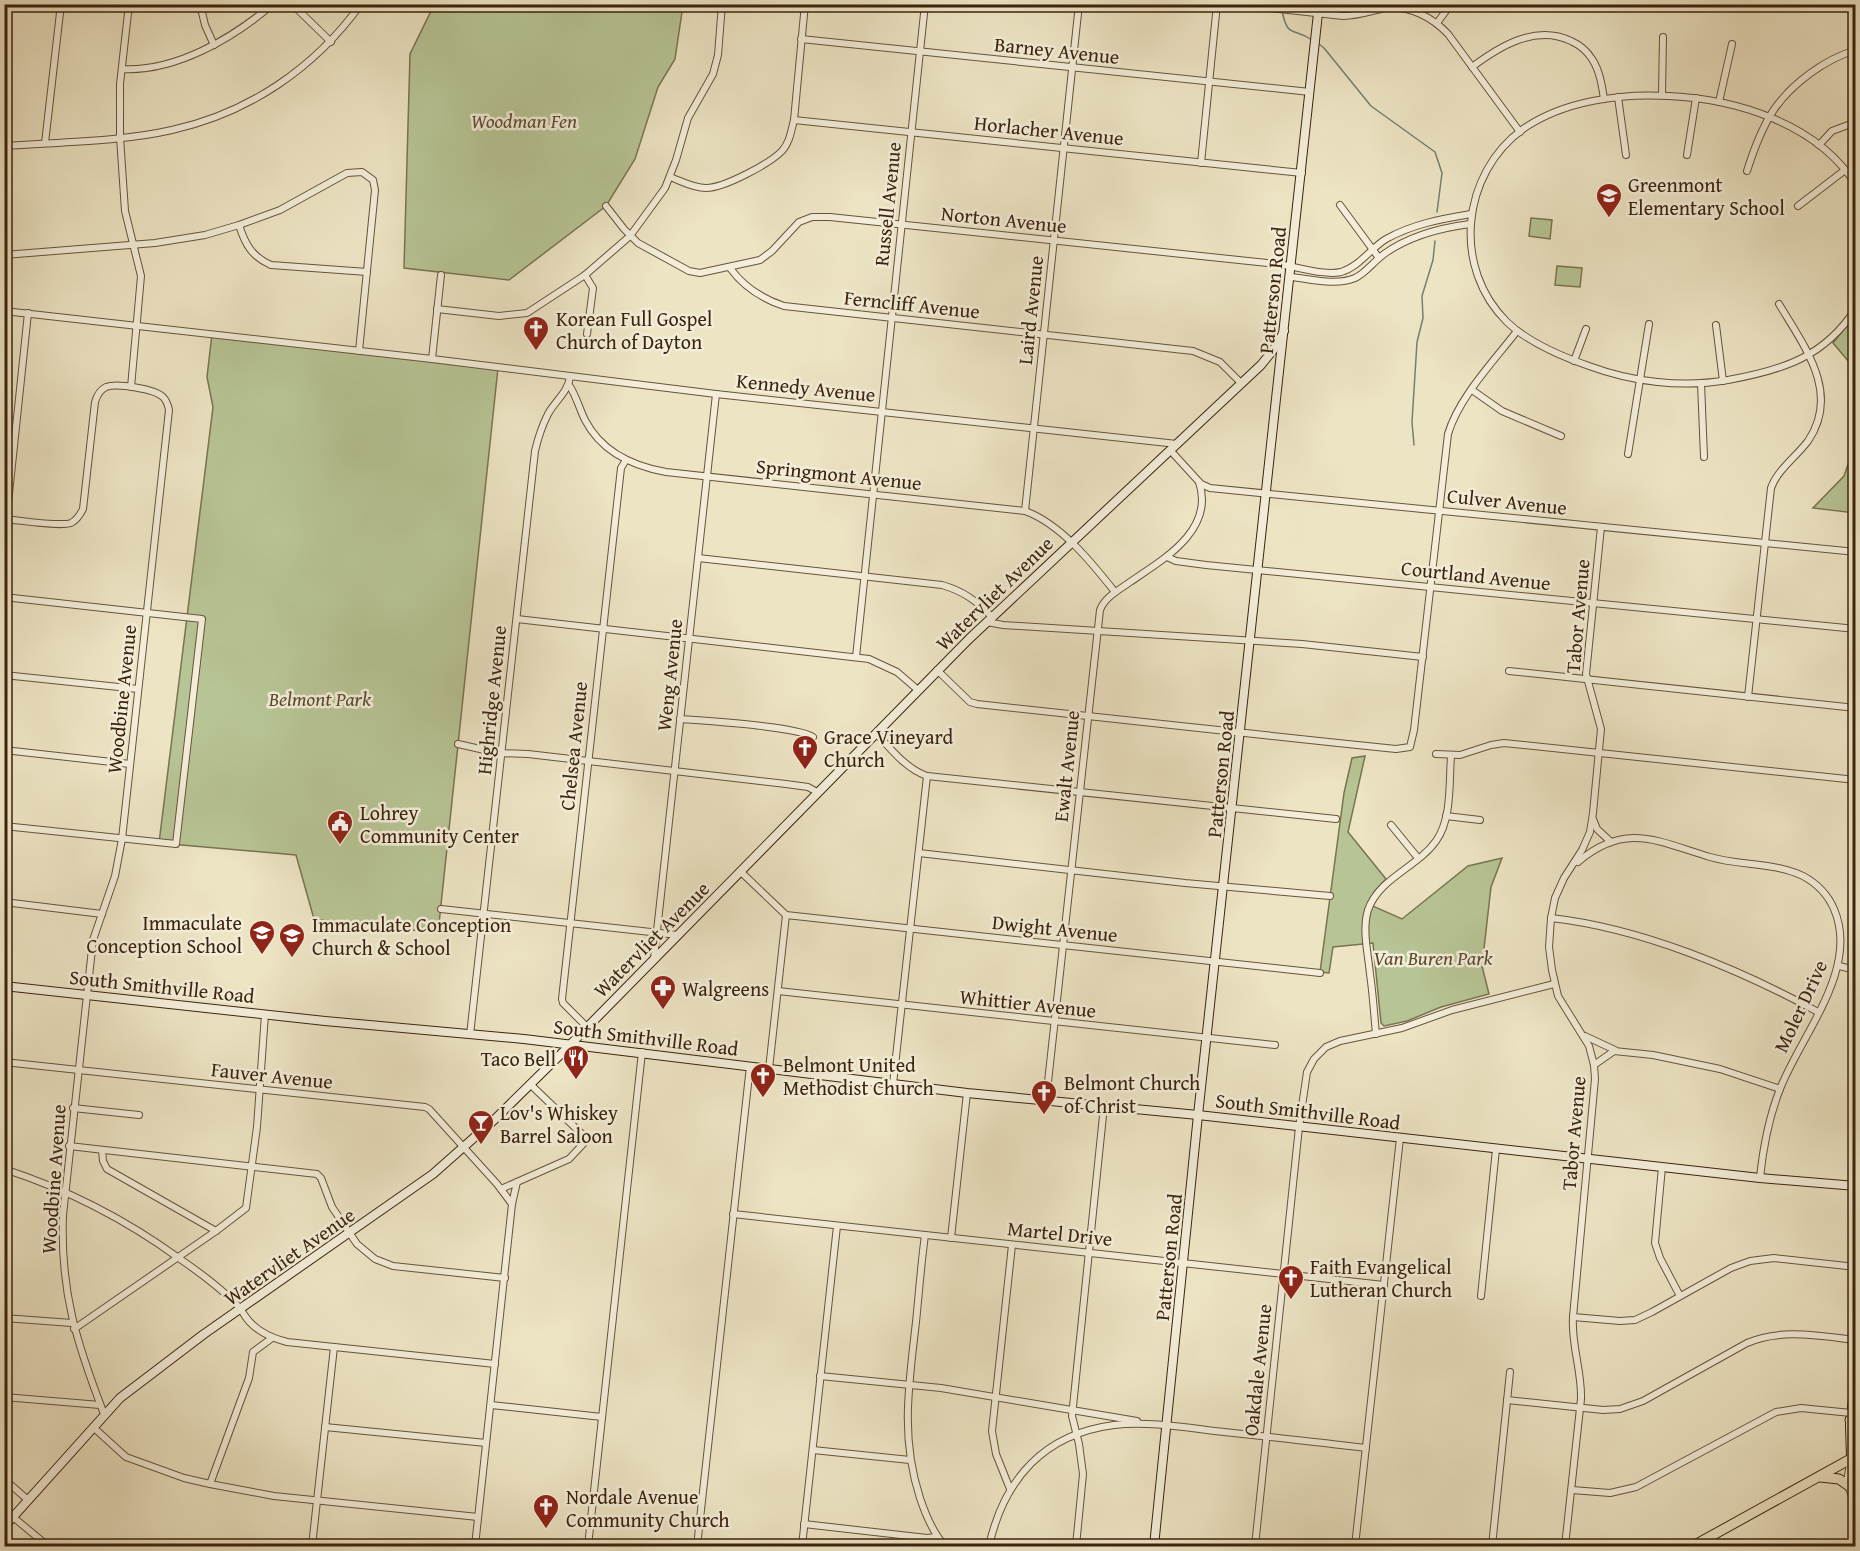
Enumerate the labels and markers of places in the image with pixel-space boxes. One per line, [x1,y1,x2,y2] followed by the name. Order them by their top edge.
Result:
[1628,170,1785,222] place label: Greenmont Elementary School
[1594,181,1624,219] school or university icon: Greenmont Elementary School
[556,304,713,356] place label: Korean Full Gospel Church of Dayton
[521,314,551,352] church icon: Korean Full Gospel Church of Dayton
[824,722,953,774] place label: Grace Vineyard Church
[790,733,820,771] church icon: Grace Vineyard Church
[360,798,519,850] place label: Lohrey Community Center
[325,808,355,846] public building icon: Lohrey Community Center
[87,908,242,960] place label: Immaculate Conception School
[312,910,511,962] place label: Immaculate Conception Church & School
[247,918,277,956] school or university icon: Immaculate Conception School
[277,921,307,959] school or university icon: Immaculate Conception Church & School
[648,973,678,1011] pharmacy icon: Walgreens
[682,974,769,1003] place label: Walgreens
[561,1043,591,1081] restaurant icon: Taco Bell
[481,1044,556,1073] place label: Taco Bell
[783,1050,934,1102] place label: Belmont United Methodist Church
[748,1061,778,1099] church icon: Belmont United Methodist Church
[1064,1068,1200,1120] place label: Belmont Church of Christ
[1029,1078,1059,1116] church icon: Belmont Church of Christ
[500,1098,618,1150] place label: Lov's Whiskey Barrel Saloon
[466,1108,496,1146] bar icon: Lov's Whiskey Barrel Saloon
[1310,1252,1452,1304] place label: Faith Evangelical Lutheran Church
[1276,1263,1306,1301] church icon: Faith Evangelical Lutheran Church
[566,1482,730,1534] place label: Nordale Avenue Community Church
[531,1492,561,1530] church icon: Nordale Avenue Community Church

